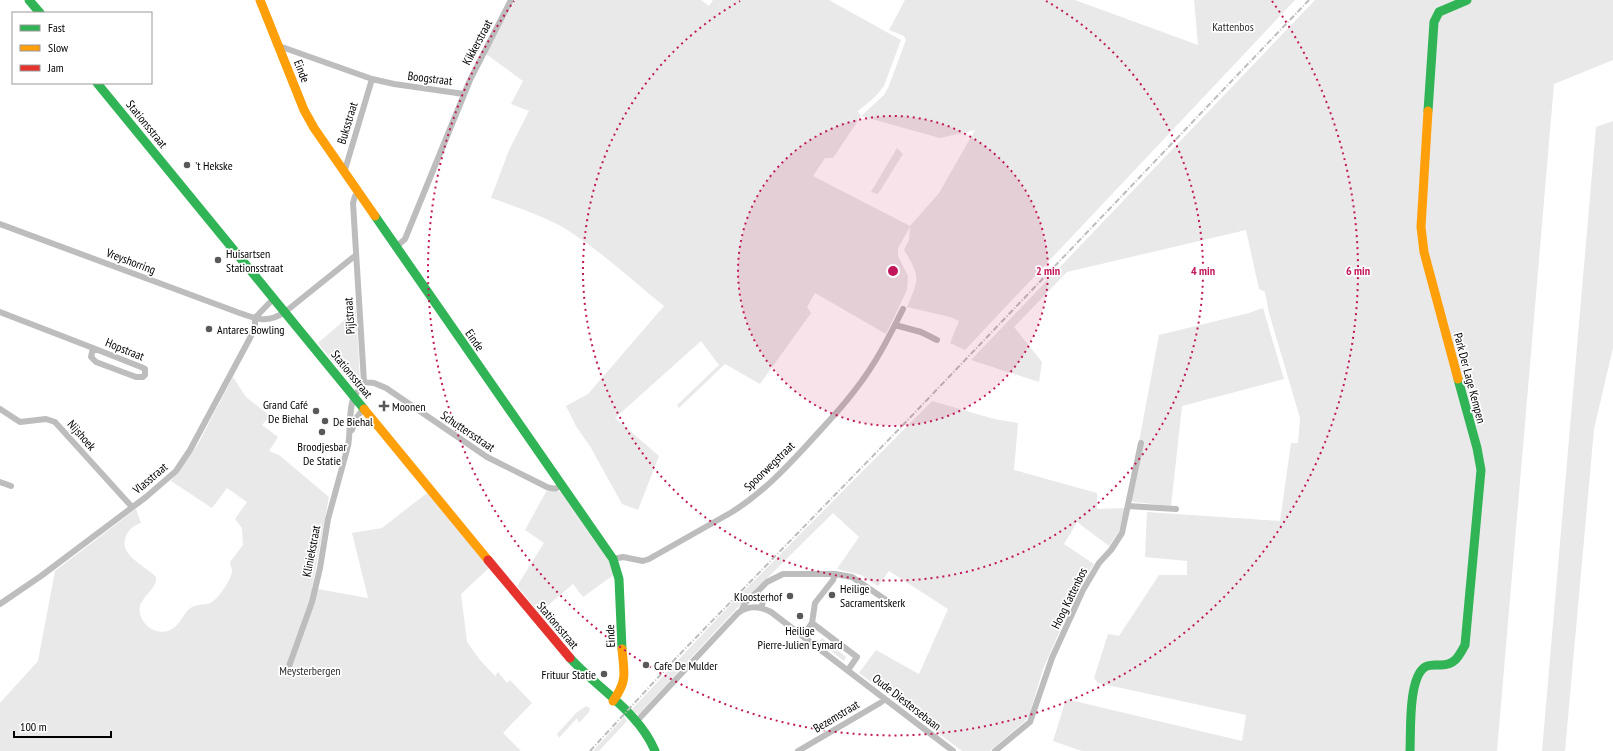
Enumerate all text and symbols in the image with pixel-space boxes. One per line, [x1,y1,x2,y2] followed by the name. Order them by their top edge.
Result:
[12,12,152,84] legend
[459,16,496,67] street label: Kikkerstraat
[1212,19,1254,34] park label: Kattenbos
[48,20,66,35] text: Fast
[48,40,69,55] text: Slow
[291,57,313,85] street label: Einde
[47,60,64,75] text: Jam
[407,68,454,88] street label: Boogstraat
[123,97,171,151] street label: Stationsstraat
[334,100,361,146] street label: Buksstraat
[195,158,233,173] place label: 't Hekske
[182,160,192,170] marker: 't Hekske
[103,244,158,277] street label: Vreyshorring
[226,246,284,275] place label: Huisartsen Stationsstraat
[213,255,223,265] marker: Huisartsen Stationsstraat
[1036,263,1060,278] text: 2 min
[1191,263,1215,278] text: 4 min
[1346,263,1370,278] text: 6 min
[886,264,900,278] centre of rings
[340,296,358,335] street label: Pijlstraat
[217,322,285,337] place label: Antares Bowling
[204,324,214,334] marker: Antares Bowling
[462,326,488,354] street label: Einde
[1451,331,1489,425] street label: Park Der Lage Kempen
[103,334,147,364] street label: Hopstraat
[328,347,376,401] street label: Stationsstraat
[263,397,308,426] place label: Grand Café De Biehal
[392,399,426,414] place label: Moonen
[379,401,389,411] marker: Moonen
[311,406,321,416] marker: Grand Café De Biehal
[438,407,499,455] street label: Schuttersstraat
[333,414,373,429] place label: De Biehal
[320,416,330,426] marker: De Biehal
[65,417,100,454] street label: Nijshoek
[317,427,327,437] marker: Broodjesbar De Statie
[741,438,798,494] street label: Spoorwegstraat
[297,439,347,468] place label: Broodjesbar De Statie
[129,459,171,497] street label: Vlasstraat
[299,523,323,578] street label: Kliniekstraat
[1048,565,1090,631] street label: Hoog Kattenbos
[840,581,905,610] place label: Heilige Sacramentskerk
[734,589,783,604] place label: Kloosterhof
[827,590,837,600] marker: Heilige Sacramentskerk
[785,591,795,601] marker: Kloosterhof
[534,598,583,652] street label: Stationsstraat
[795,611,805,621] marker: Heilige Pierre-Julien Eymard
[757,623,843,652] place label: Heilige Pierre-Julien Eymard
[602,624,618,648] street label: Einde
[654,658,718,673] place label: Cafe De Mulder
[641,660,651,670] marker: Cafe De Mulder
[279,663,341,678] park label: Meysterbergen
[542,667,596,682] place label: Frituur Statie
[599,669,609,679] marker: Frituur Statie
[870,671,944,733] street label: Oude Diestersebaan
[810,696,862,736] street label: Bezemstraat
[14,713,111,739] scale bar
[20,719,47,734] text: 100 m

